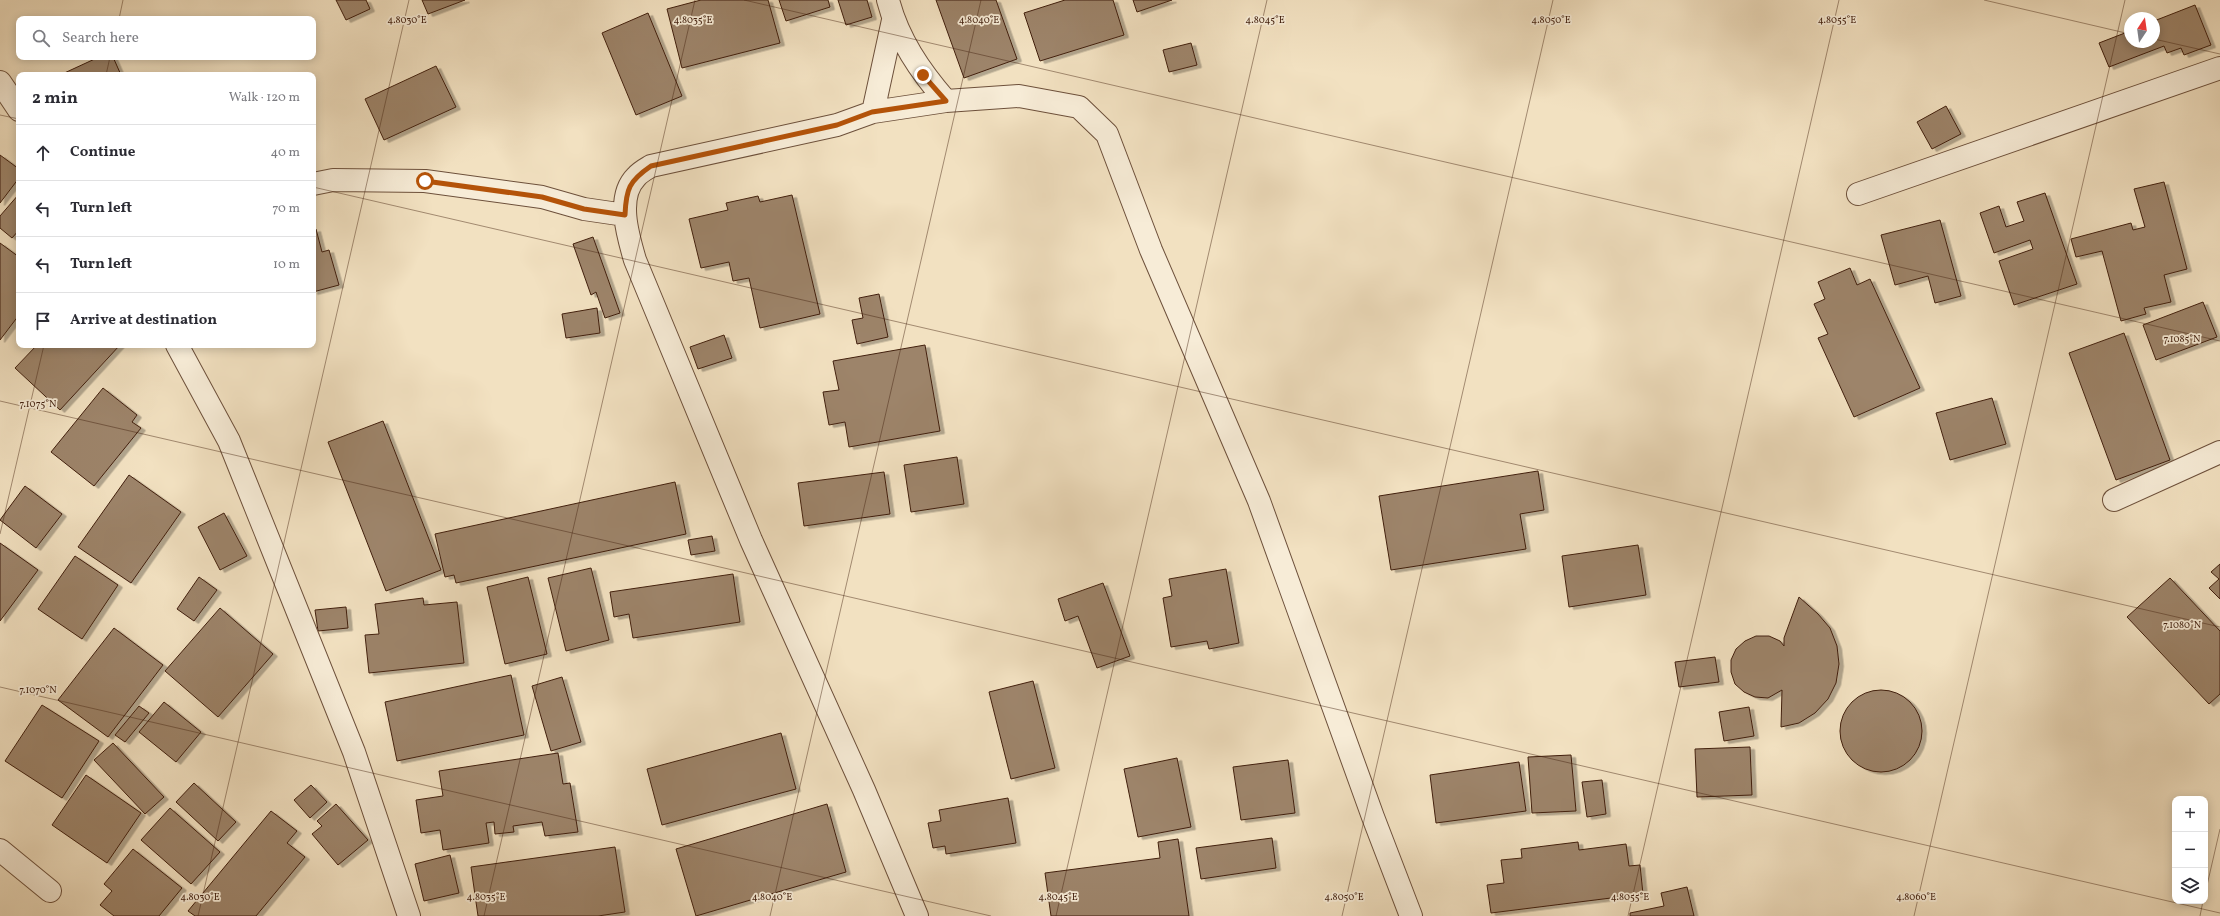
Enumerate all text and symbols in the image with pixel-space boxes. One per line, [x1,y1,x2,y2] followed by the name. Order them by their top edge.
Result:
[2124,12,2160,48] north arrow
[387,13,427,27] text: 4.8030°E
[674,13,712,27] text: 4.8035°E
[959,13,999,27] text: 4.8040°E
[1245,13,1285,27] text: 4.8045°E
[1531,13,1571,27] text: 4.8050°E
[1818,13,1856,27] text: 4.8055°E
[16,16,316,60] search box
[30,27,52,49] icon: search
[62,28,139,49] text: Search here
[914,66,932,84] route end
[32,87,78,110] text: 2 min
[229,89,300,107] text: Walk · 120 m
[32,142,54,164] icon: ahead
[70,142,135,163] text: Continue
[271,144,300,162] text: 40 m
[416,172,434,190] route start
[32,198,54,220] icon: left
[70,198,132,219] text: Turn left
[272,200,300,218] text: 70 m
[32,254,54,276] icon: left
[70,254,132,275] text: Turn left
[273,256,300,274] text: 10 m
[32,310,54,332] icon: arrive
[70,310,217,331] text: Arrive at destination
[2163,332,2201,346] text: 7.1085°N
[20,397,57,411] text: 7.1075°N
[2163,618,2202,632] text: 7.1080°N
[19,683,57,697] text: 7.1070°N
[2172,796,2208,904] map controls
[2172,796,2208,832] button: +
[2172,832,2208,868] button: −
[2172,868,2208,904] button: layers
[180,890,220,904] text: 4.8030°E
[467,890,505,904] text: 4.8035°E
[752,890,792,904] text: 4.8040°E
[1038,890,1078,904] text: 4.8045°E
[1324,890,1364,904] text: 4.8050°E
[1611,890,1649,904] text: 4.8055°E
[1896,890,1936,904] text: 4.8060°E

